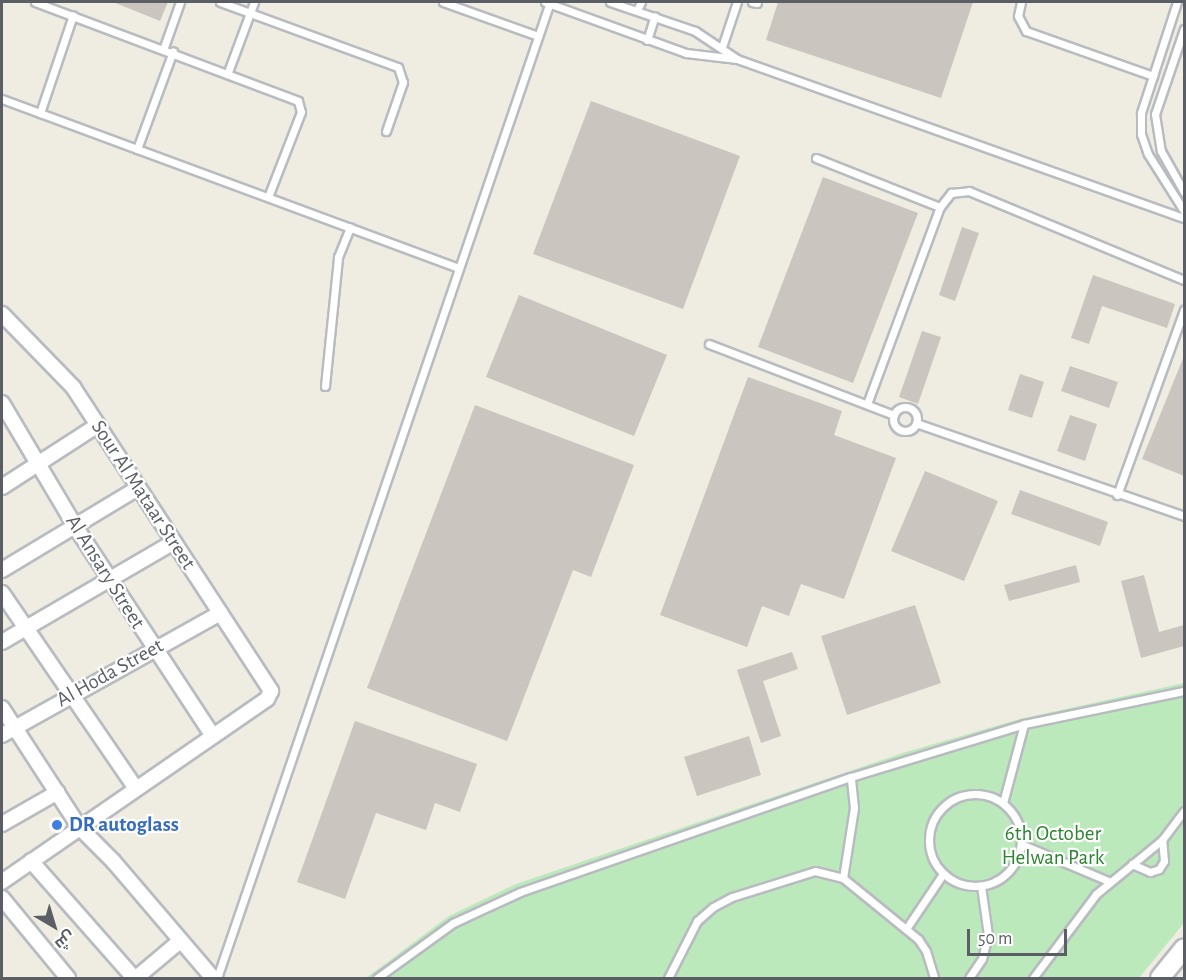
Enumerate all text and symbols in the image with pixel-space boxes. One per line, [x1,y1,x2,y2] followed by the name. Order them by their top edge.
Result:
[85,416,201,574] street label: Sour Al Mataar Street
[60,510,150,634] street label: Al Ansary Street
[52,633,168,713] street label: Al Hoda Street
[69,812,179,838] place label: DR autoglass
[50,818,64,832] marker: DR autoglass
[1002,821,1104,871] park label: 6th October Helwan Park
[24,896,84,956] north arrow
[970,917,1070,955] scale bar
[52,928,78,953] text: ش
[978,930,1012,948] text: 50 m

